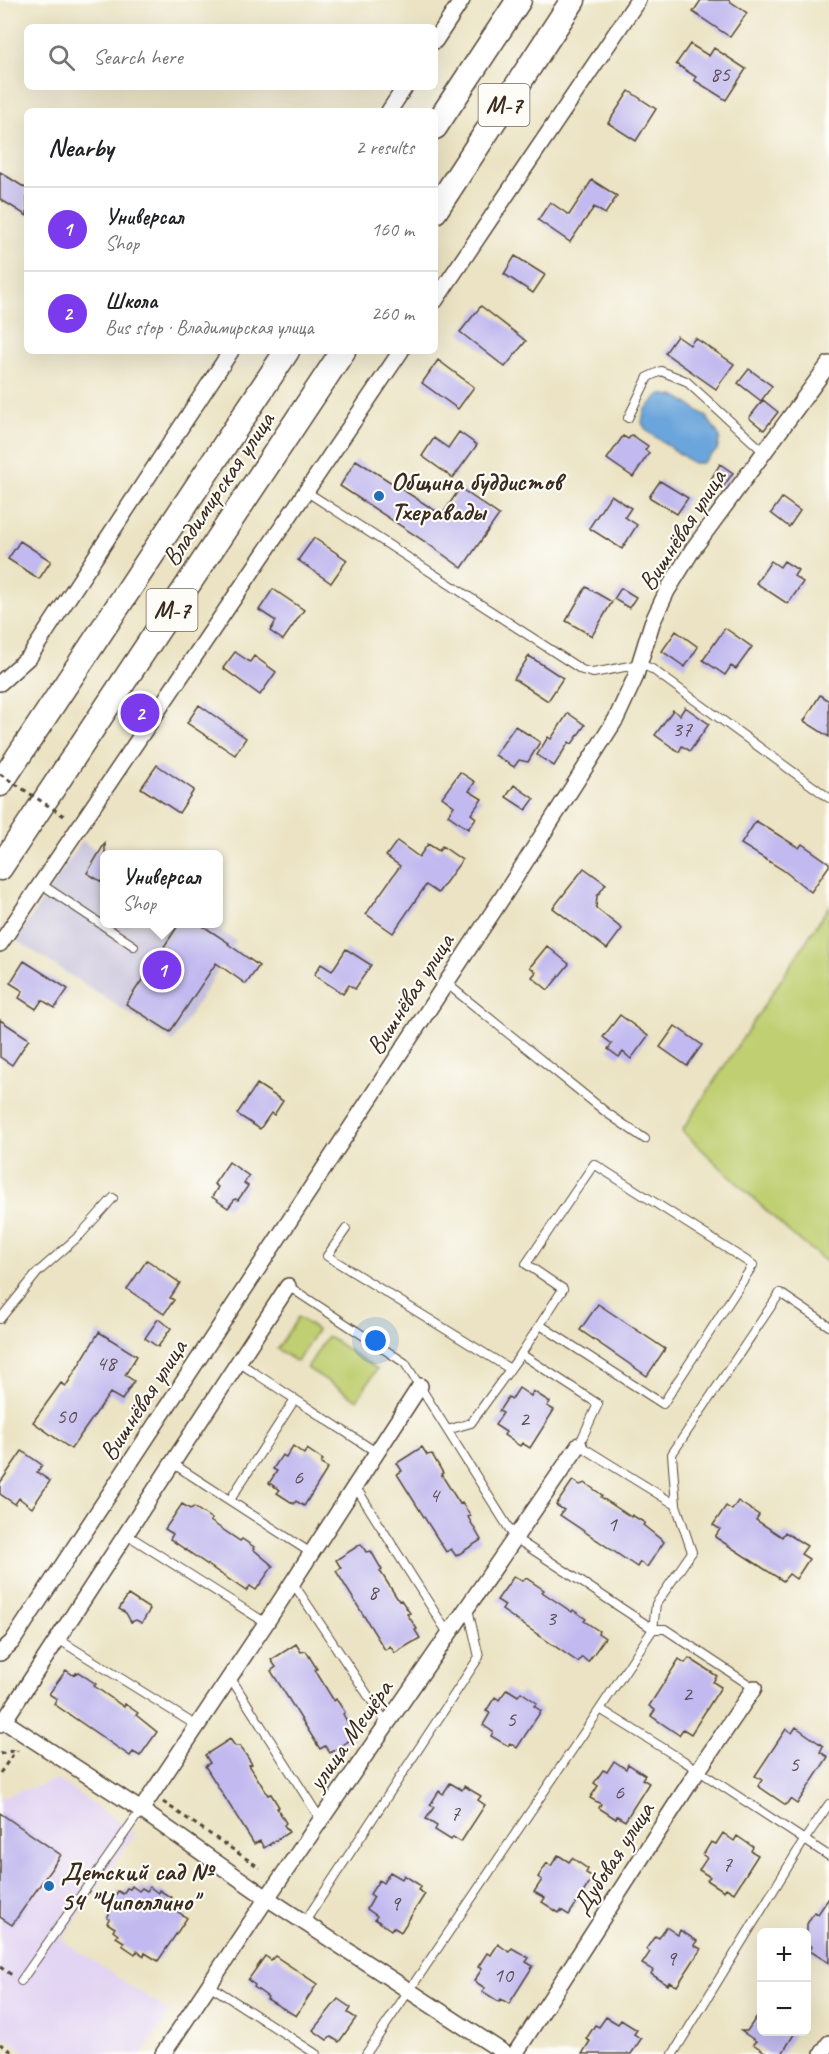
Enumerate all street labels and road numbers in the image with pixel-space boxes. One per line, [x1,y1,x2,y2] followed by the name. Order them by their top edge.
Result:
[478,84,530,126] road number: М-7
[154,404,283,572] street label: Владимирская улица
[631,462,734,597] street label: Вишнёвая улица
[146,589,198,631] road number: М-7
[359,926,462,1061] street label: Вишнёвая улица
[92,1332,195,1467] street label: Вишнёвая улица
[299,1672,401,1798] street label: улица Мещёра
[564,1794,662,1920] street label: Дубовая улица

